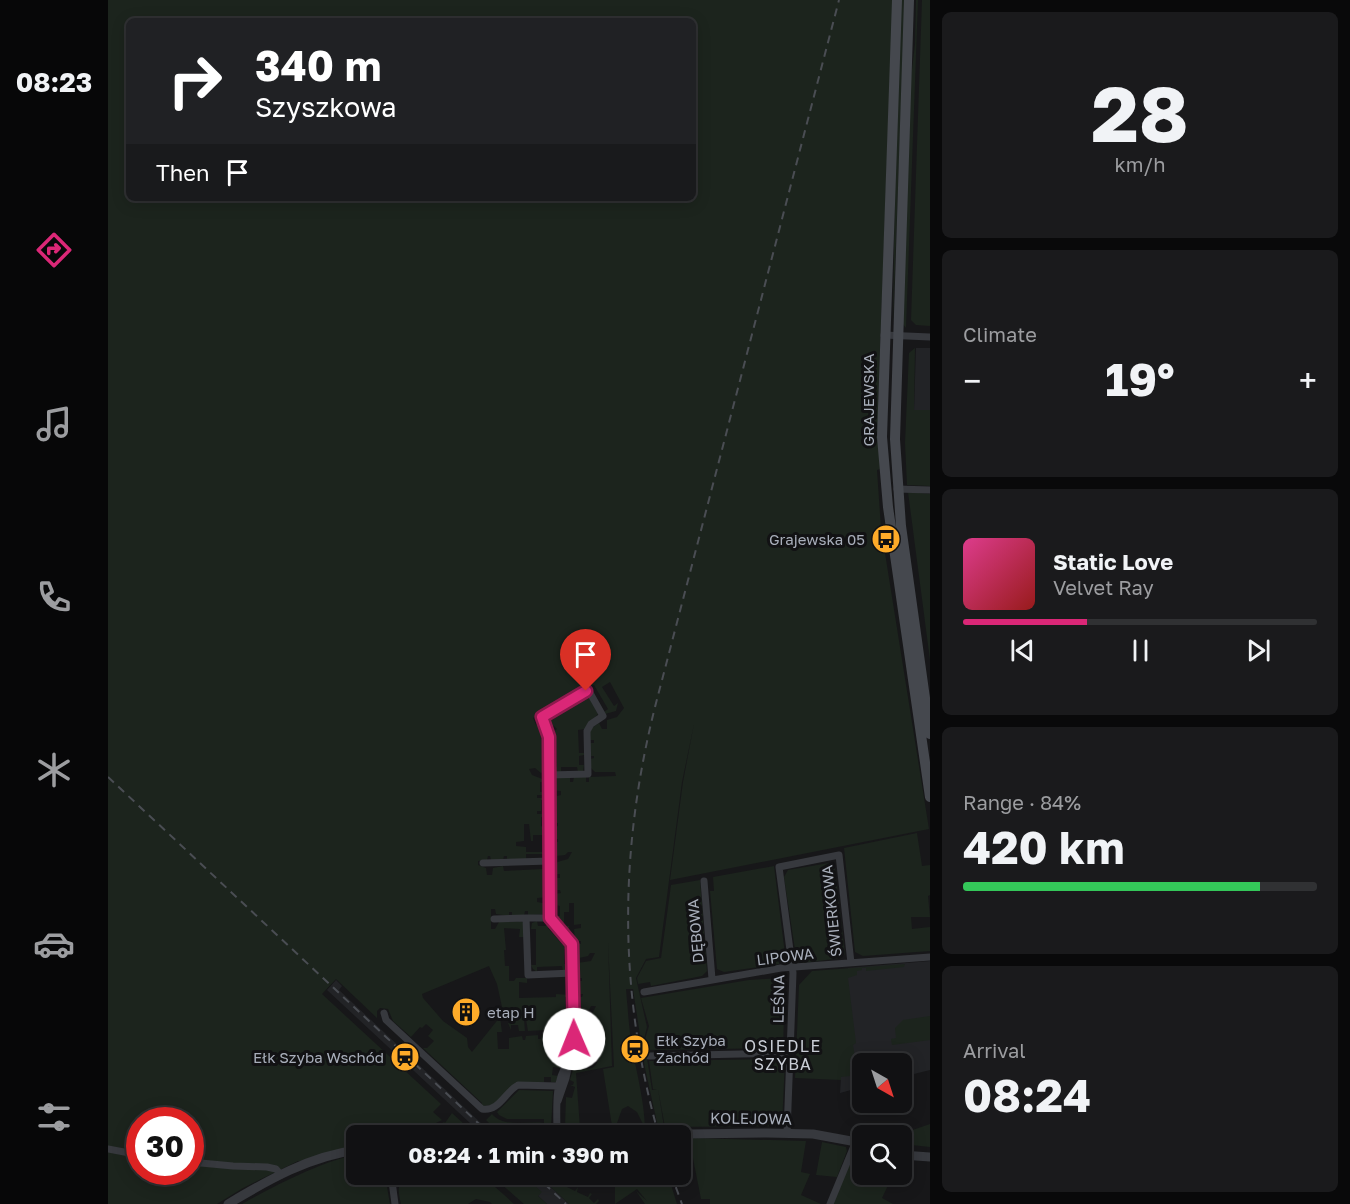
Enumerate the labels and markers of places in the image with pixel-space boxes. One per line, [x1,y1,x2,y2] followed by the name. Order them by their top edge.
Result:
[870,523,902,555] bus stop icon: Grajewska 05
[769,530,865,548] place label: Grajewska 05
[560,629,611,691] pin
[450,996,482,1028] building icon: etap H
[487,1003,535,1021] place label: etap H
[656,1031,726,1066] place label: Ełk Szyba Zachód
[619,1033,651,1065] station icon: Ełk Szyba Zachód
[389,1041,421,1073] station icon: Ełk Szyba Wschód
[253,1048,384,1066] place label: Ełk Szyba Wschód

